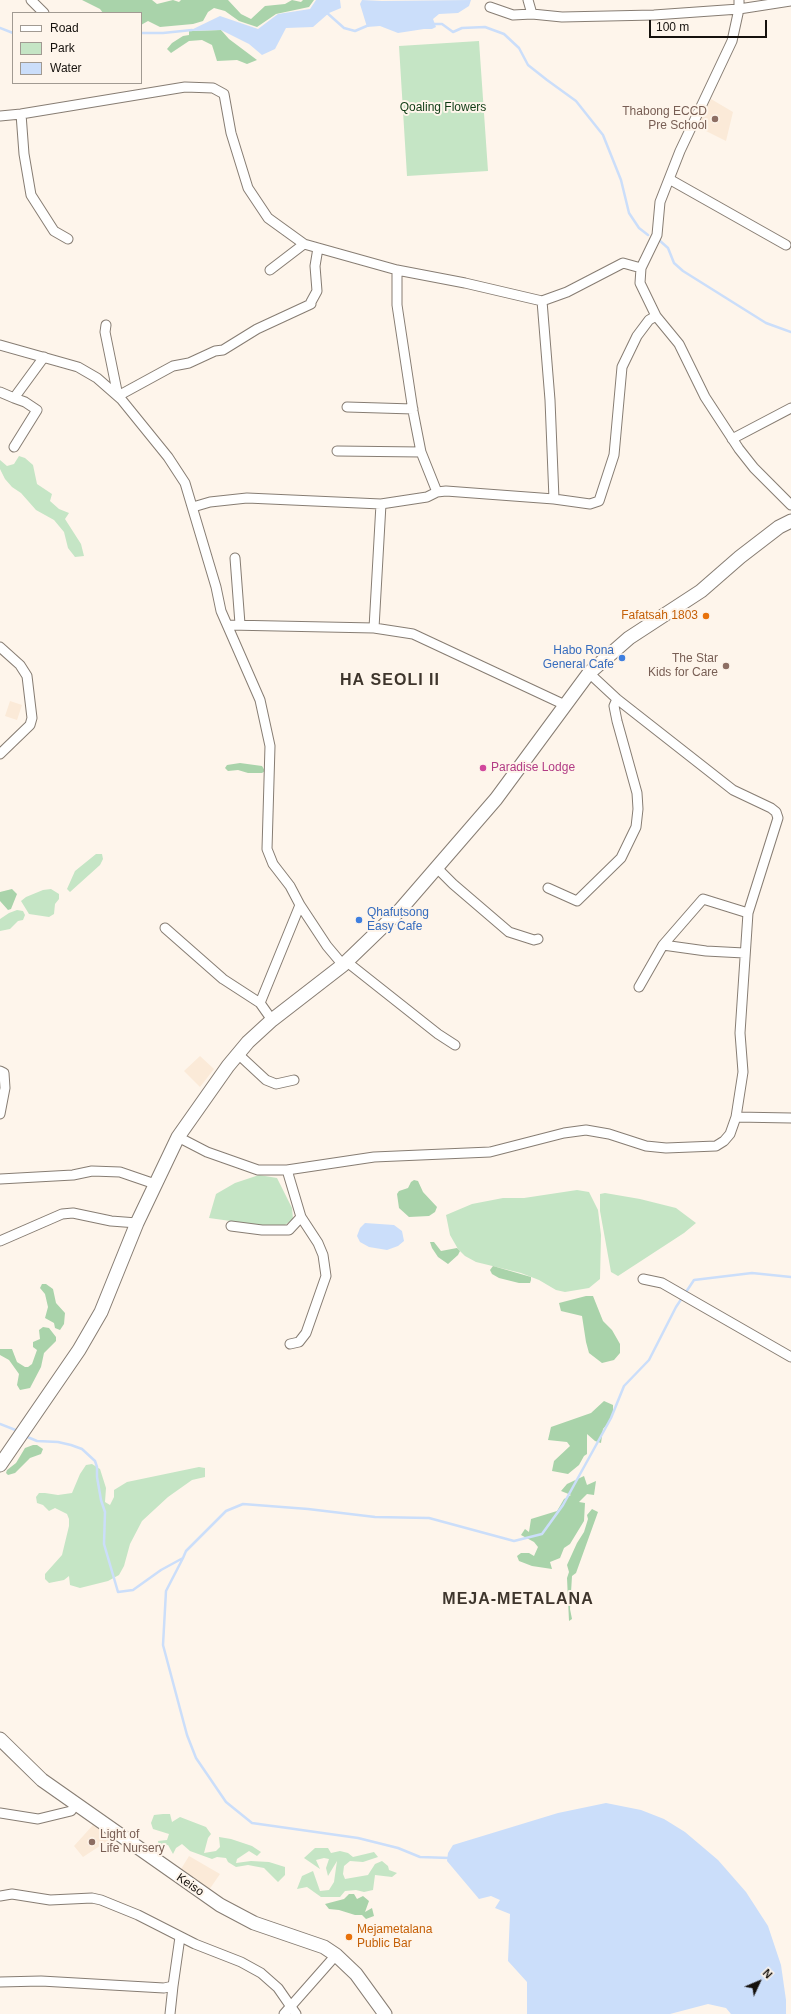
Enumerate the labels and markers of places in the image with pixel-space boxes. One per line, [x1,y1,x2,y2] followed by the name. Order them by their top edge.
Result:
[622,105,707,133] place label: Thabong ECCD Pre School
[710,114,720,124] marker: Thabong ECCD Pre School
[621,609,698,623] place label: Fafatsah 1803
[701,611,711,621] marker: Fafatsah 1803
[543,644,614,672] place label: Habo Rona General Cafe
[648,652,718,680] place label: The Star Kids for Care
[617,653,627,663] marker: Habo Rona General Cafe
[721,661,731,671] marker: The Star Kids for Care
[491,761,575,775] place label: Paradise Lodge
[478,763,488,773] marker: Paradise Lodge
[367,906,429,934] place label: Qhafutsong Easy Cafe
[354,915,364,925] marker: Qhafutsong Easy Cafe
[100,1828,165,1856] place label: Light of Life Nursery
[87,1837,97,1847] marker: Light of Life Nursery
[357,1923,432,1951] place label: Mejametalana Public Bar
[344,1932,354,1942] marker: Mejametalana Public Bar

